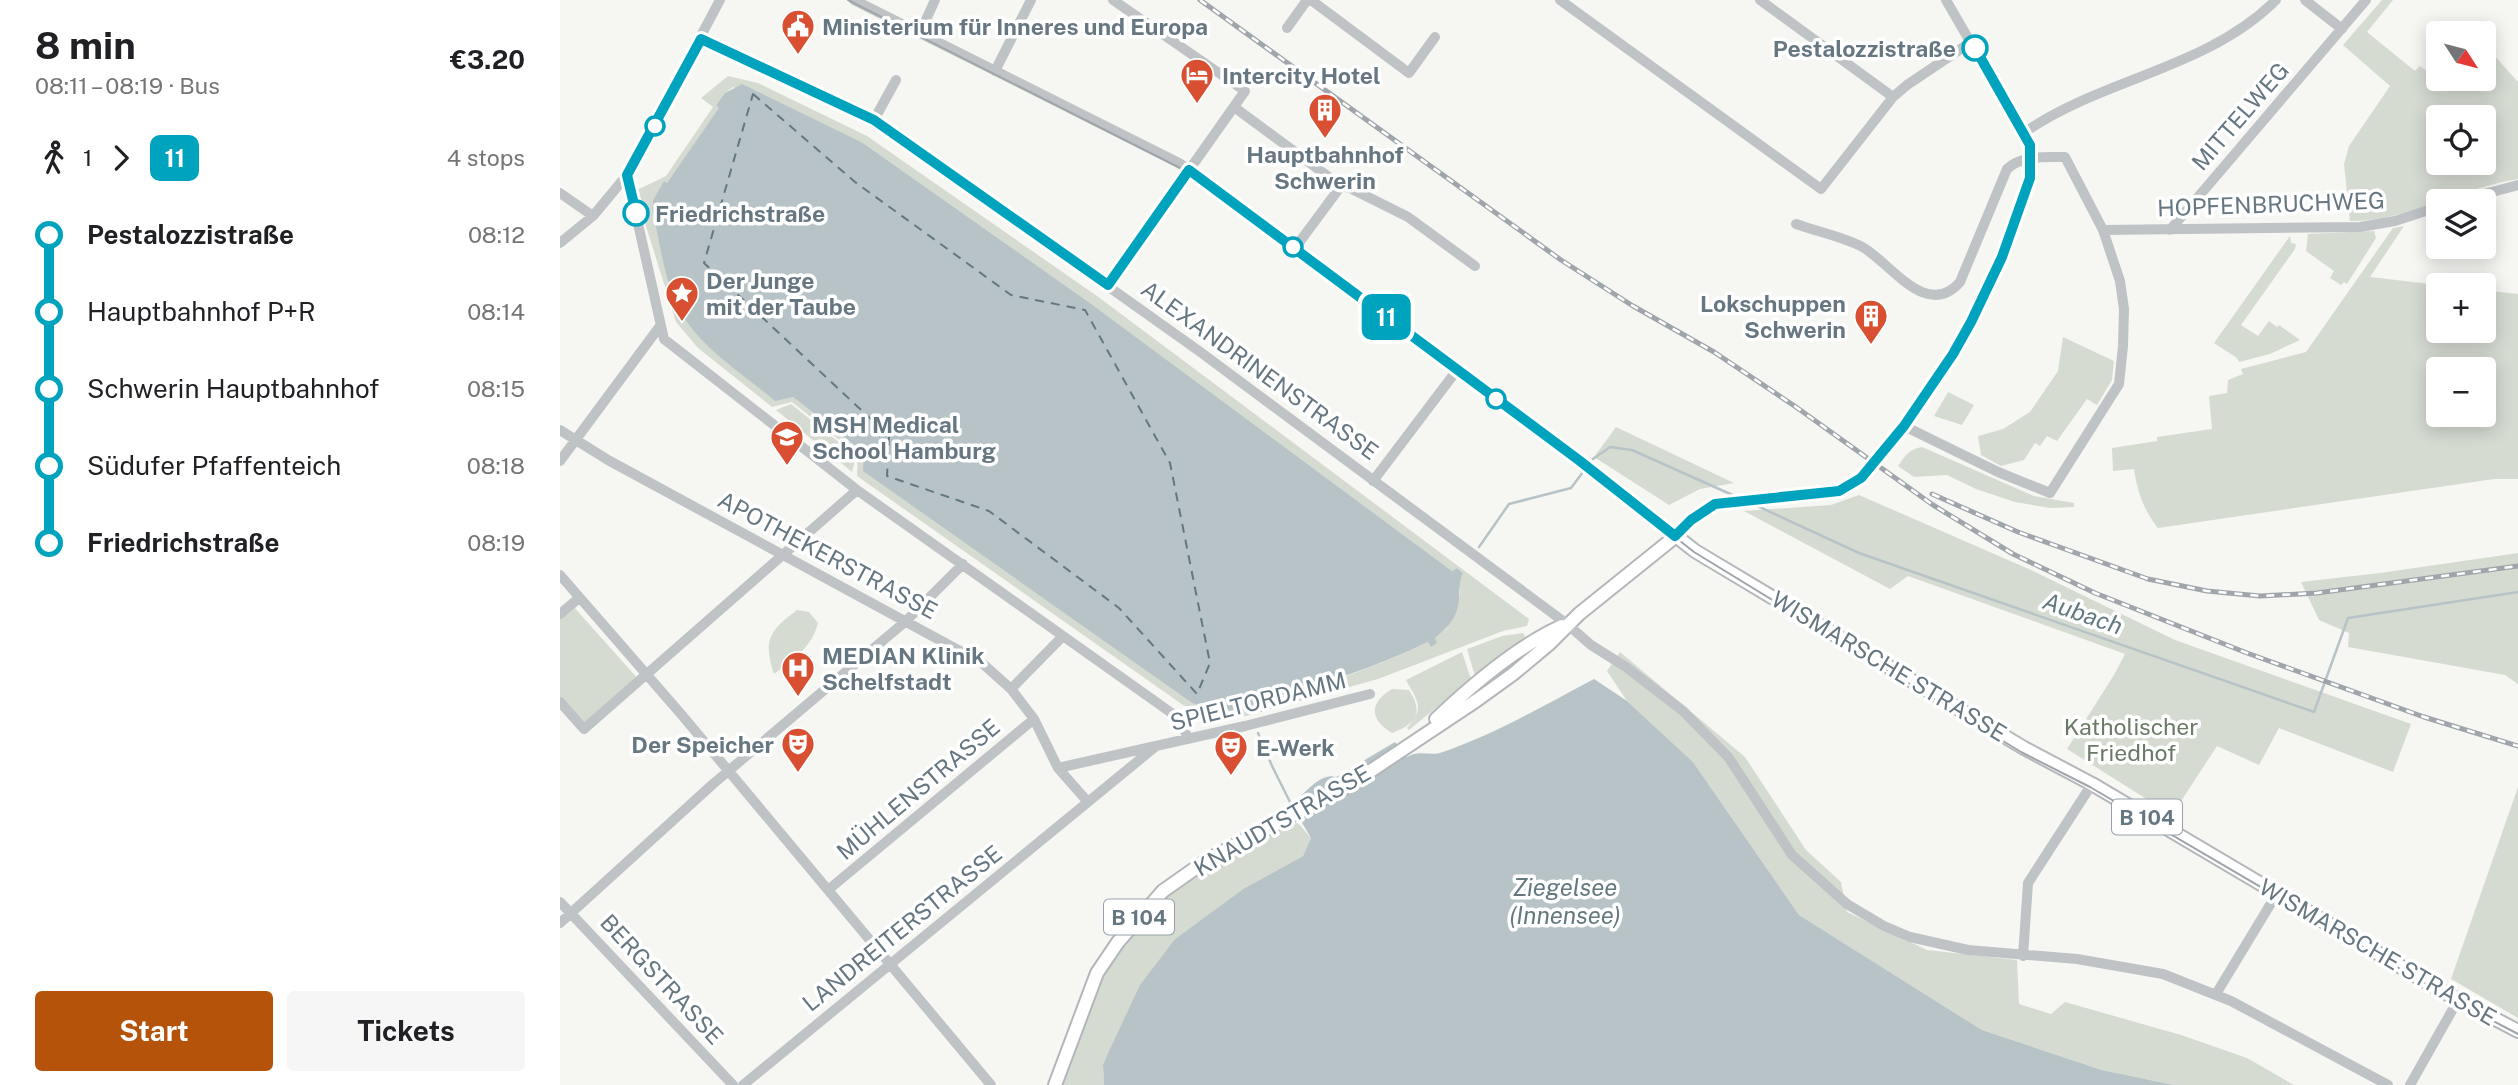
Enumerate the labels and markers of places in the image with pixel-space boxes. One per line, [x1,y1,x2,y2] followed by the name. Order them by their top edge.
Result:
[779,7,817,56] public building icon: Ministerium für Inneres und Europa
[822,13,1208,40] place label: Ministerium für Inneres und Europa
[1773,35,1956,62] place label: Pestalozzistraße
[1962,35,1988,61] marker: Pestalozzistraße
[1178,56,1216,105] hotel icon: Intercity Hotel
[1222,62,1381,89] place label: Intercity Hotel
[1306,91,1344,140] building icon: Hauptbahnhof Schwerin
[645,116,665,136] unlabelled marker
[1246,141,1404,194] place label: Hauptbahnhof Schwerin
[623,200,649,226] marker: Friedrichstraße
[655,200,825,227] place label: Friedrichstraße
[1283,237,1303,257] unlabelled marker
[706,267,856,320] place label: Der Junge mit der Taube
[663,274,701,323] place icon: Der Junge mit der Taube
[1700,290,1846,343] place label: Lokschuppen Schwerin
[1852,297,1890,346] building icon: Lokschuppen Schwerin
[1486,389,1506,409] unlabelled marker
[812,411,996,464] place label: MSH Medical School Hamburg
[768,418,806,467] school or university icon: MSH Medical School Hamburg
[822,642,985,695] place label: MEDIAN Klinik Schelfstadt
[779,649,817,698] hospital icon: MEDIAN Klinik Schelfstadt
[779,725,817,774] theatre icon: Der Speicher
[1212,728,1250,777] theatre icon: E-Werk
[631,731,774,758] place label: Der Speicher
[1256,734,1335,761] place label: E-Werk

